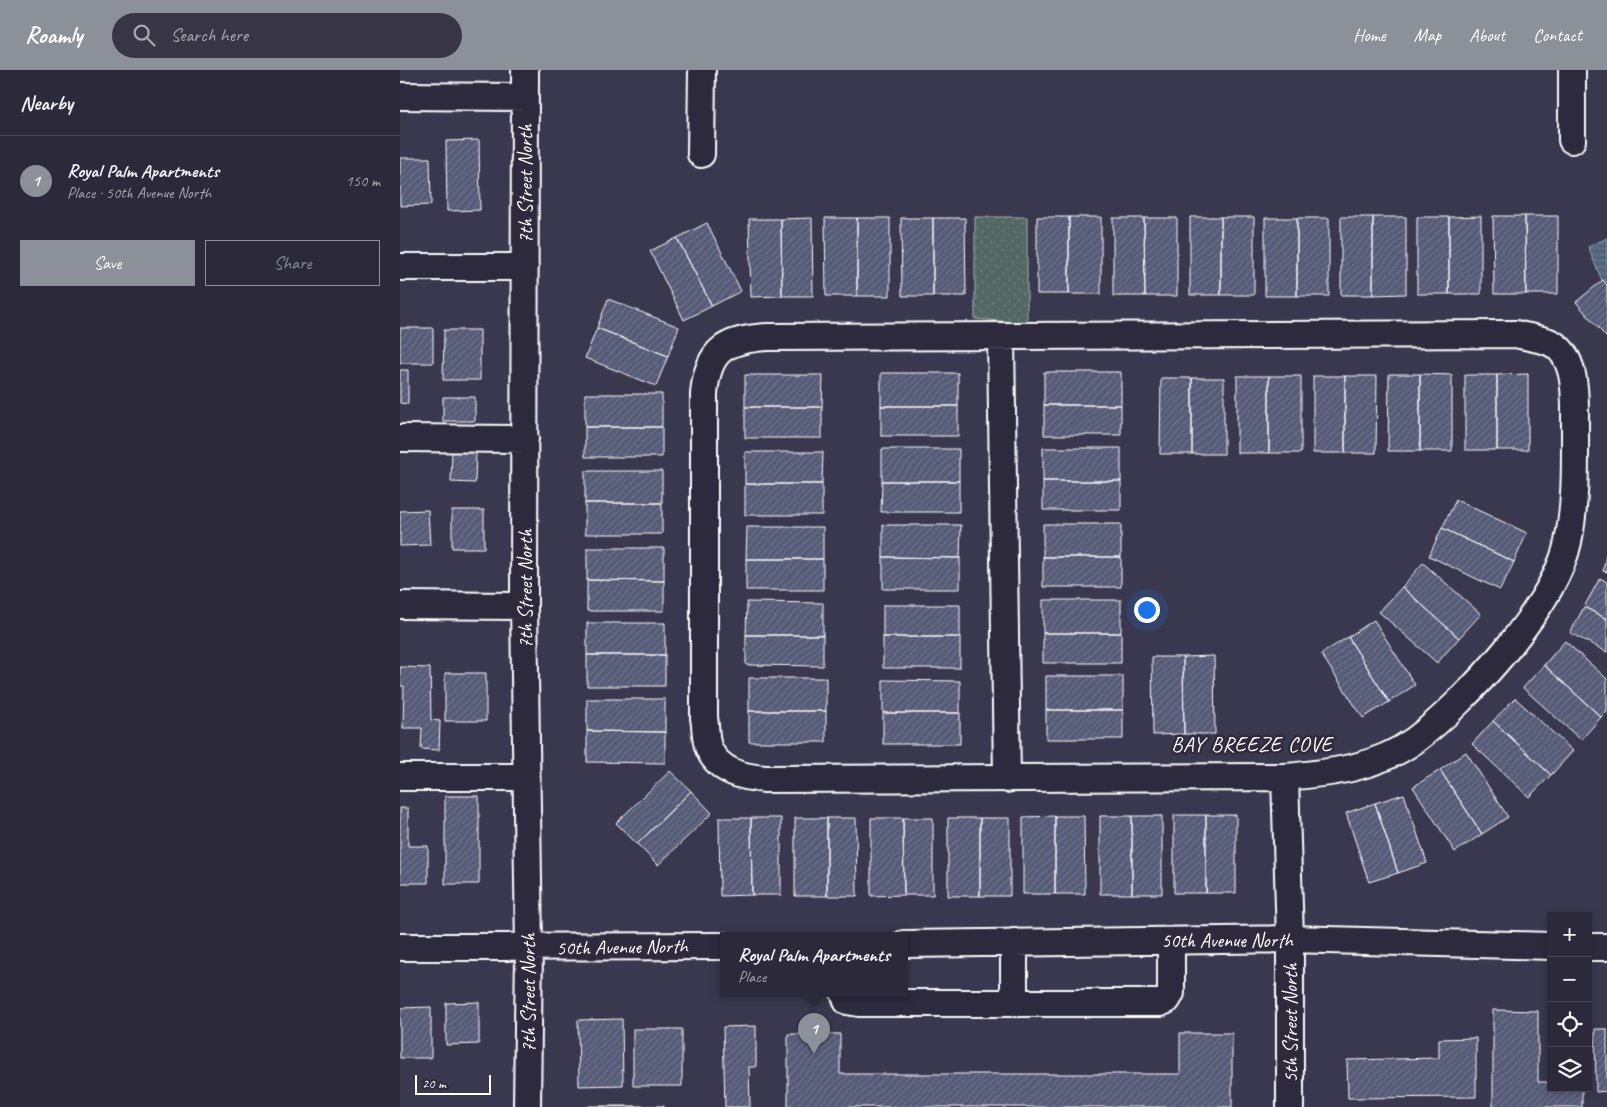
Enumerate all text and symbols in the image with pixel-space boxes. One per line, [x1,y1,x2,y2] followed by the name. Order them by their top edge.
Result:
[112,13,462,58] search box
[25,20,82,50] text: Roamly
[130,21,158,49] icon: search
[170,23,248,47] text: Search here
[1353,24,1386,46] text: Home
[1414,24,1441,46] text: Map
[1469,24,1505,46] text: About
[1533,24,1582,46] text: Contact
[20,90,73,116] text: Nearby
[513,123,538,244] street label: 7th Street North
[67,159,219,183] text: Royal Palm Apartments
[32,171,40,191] text: 1
[346,171,380,191] text: 150 m
[67,183,211,203] text: Place · 50th Avenue North
[20,240,195,286] button: Save
[205,240,380,286] button: Share
[513,528,538,649] street label: 7th Street North
[1134,597,1160,623] your location
[1171,731,1335,757] district label: BAY BREEZE COVE
[1547,912,1592,1092] map controls
[1547,912,1592,957] button: +
[1161,928,1295,953] street label: 50th Avenue North
[516,932,541,1053] street label: 7th Street North
[720,932,908,997] popup
[556,933,690,961] street label: 50th Avenue North
[738,943,890,967] text: Royal Palm Apartments
[1547,957,1592,1002] button: −
[1278,962,1303,1083] street label: 5th Street North
[738,967,766,987] text: Place
[1547,1002,1592,1047] button: locate
[798,1013,830,1054] pin: 1
[1547,1047,1592,1092] button: layers
[415,1072,491,1095] scale bar
[422,1075,446,1092] text: 20 m

